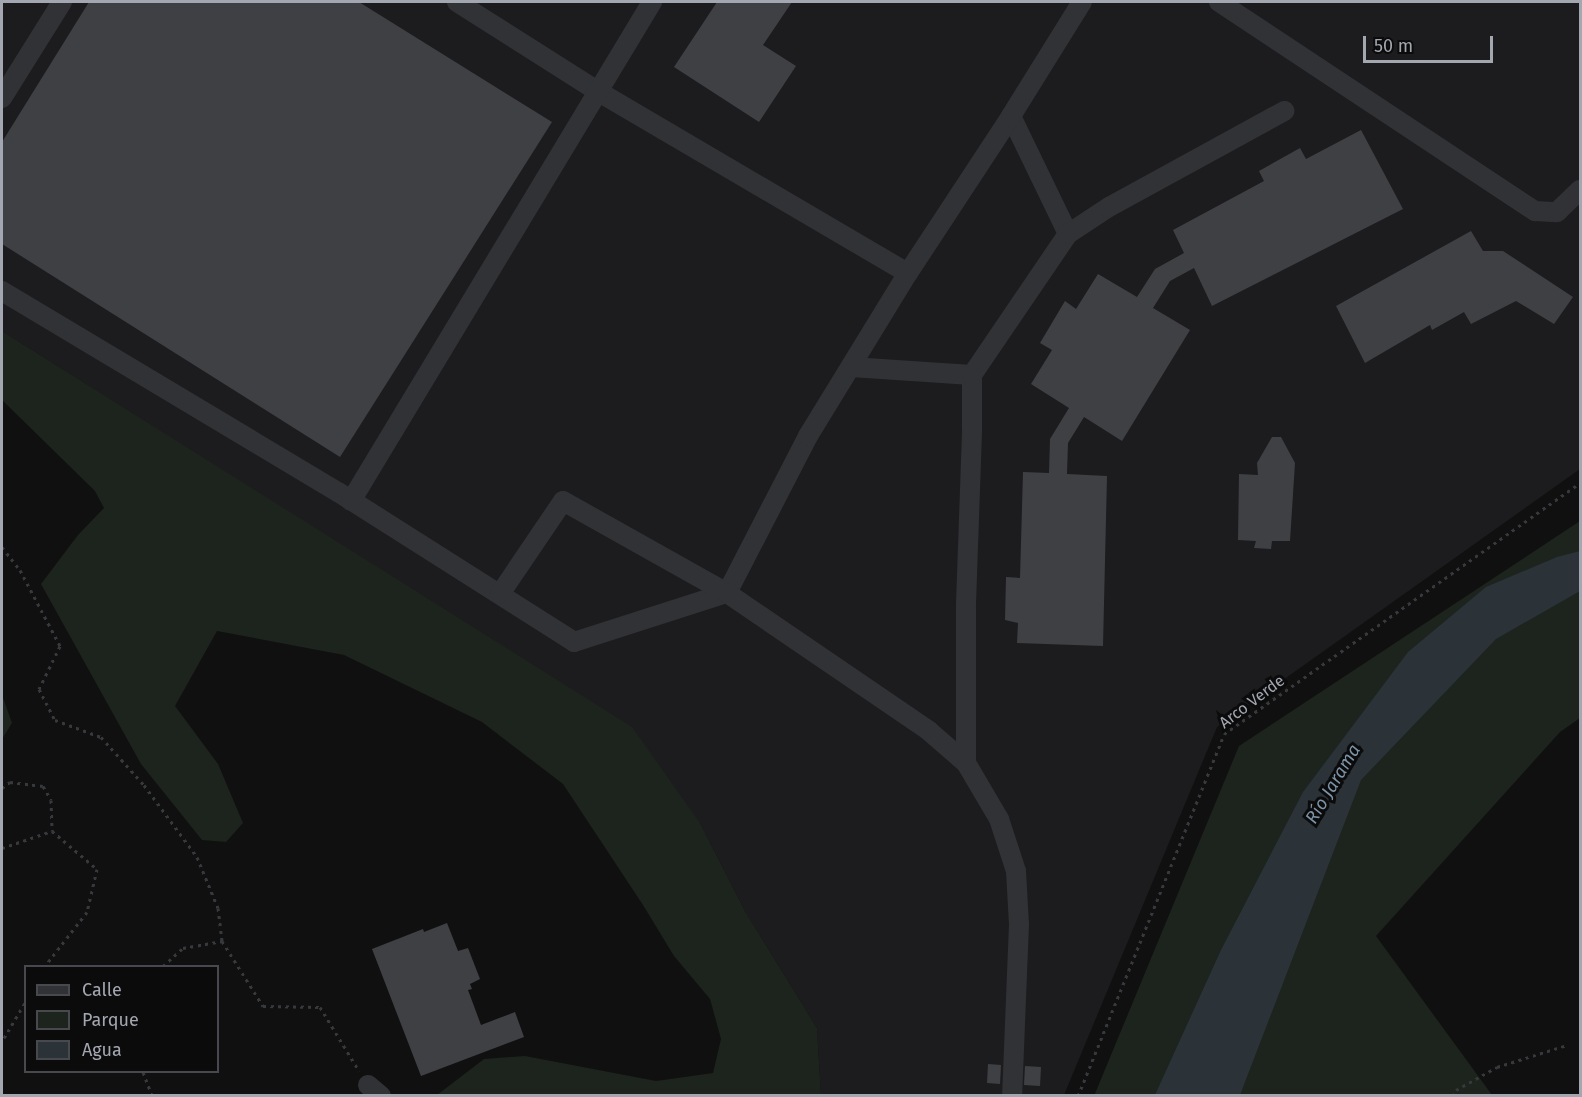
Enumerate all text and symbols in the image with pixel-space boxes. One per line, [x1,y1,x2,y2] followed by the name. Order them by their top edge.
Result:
[1366,24,1496,62] scale bar
[1374,35,1413,57] text: 50 m
[1215,671,1289,733] street label: Arco Verde
[1301,740,1365,828] water label: Río Jarama
[24,965,219,1073] legend
[82,979,122,1001] text: Calle
[82,1009,139,1031] text: Parque
[82,1039,122,1061] text: Agua

